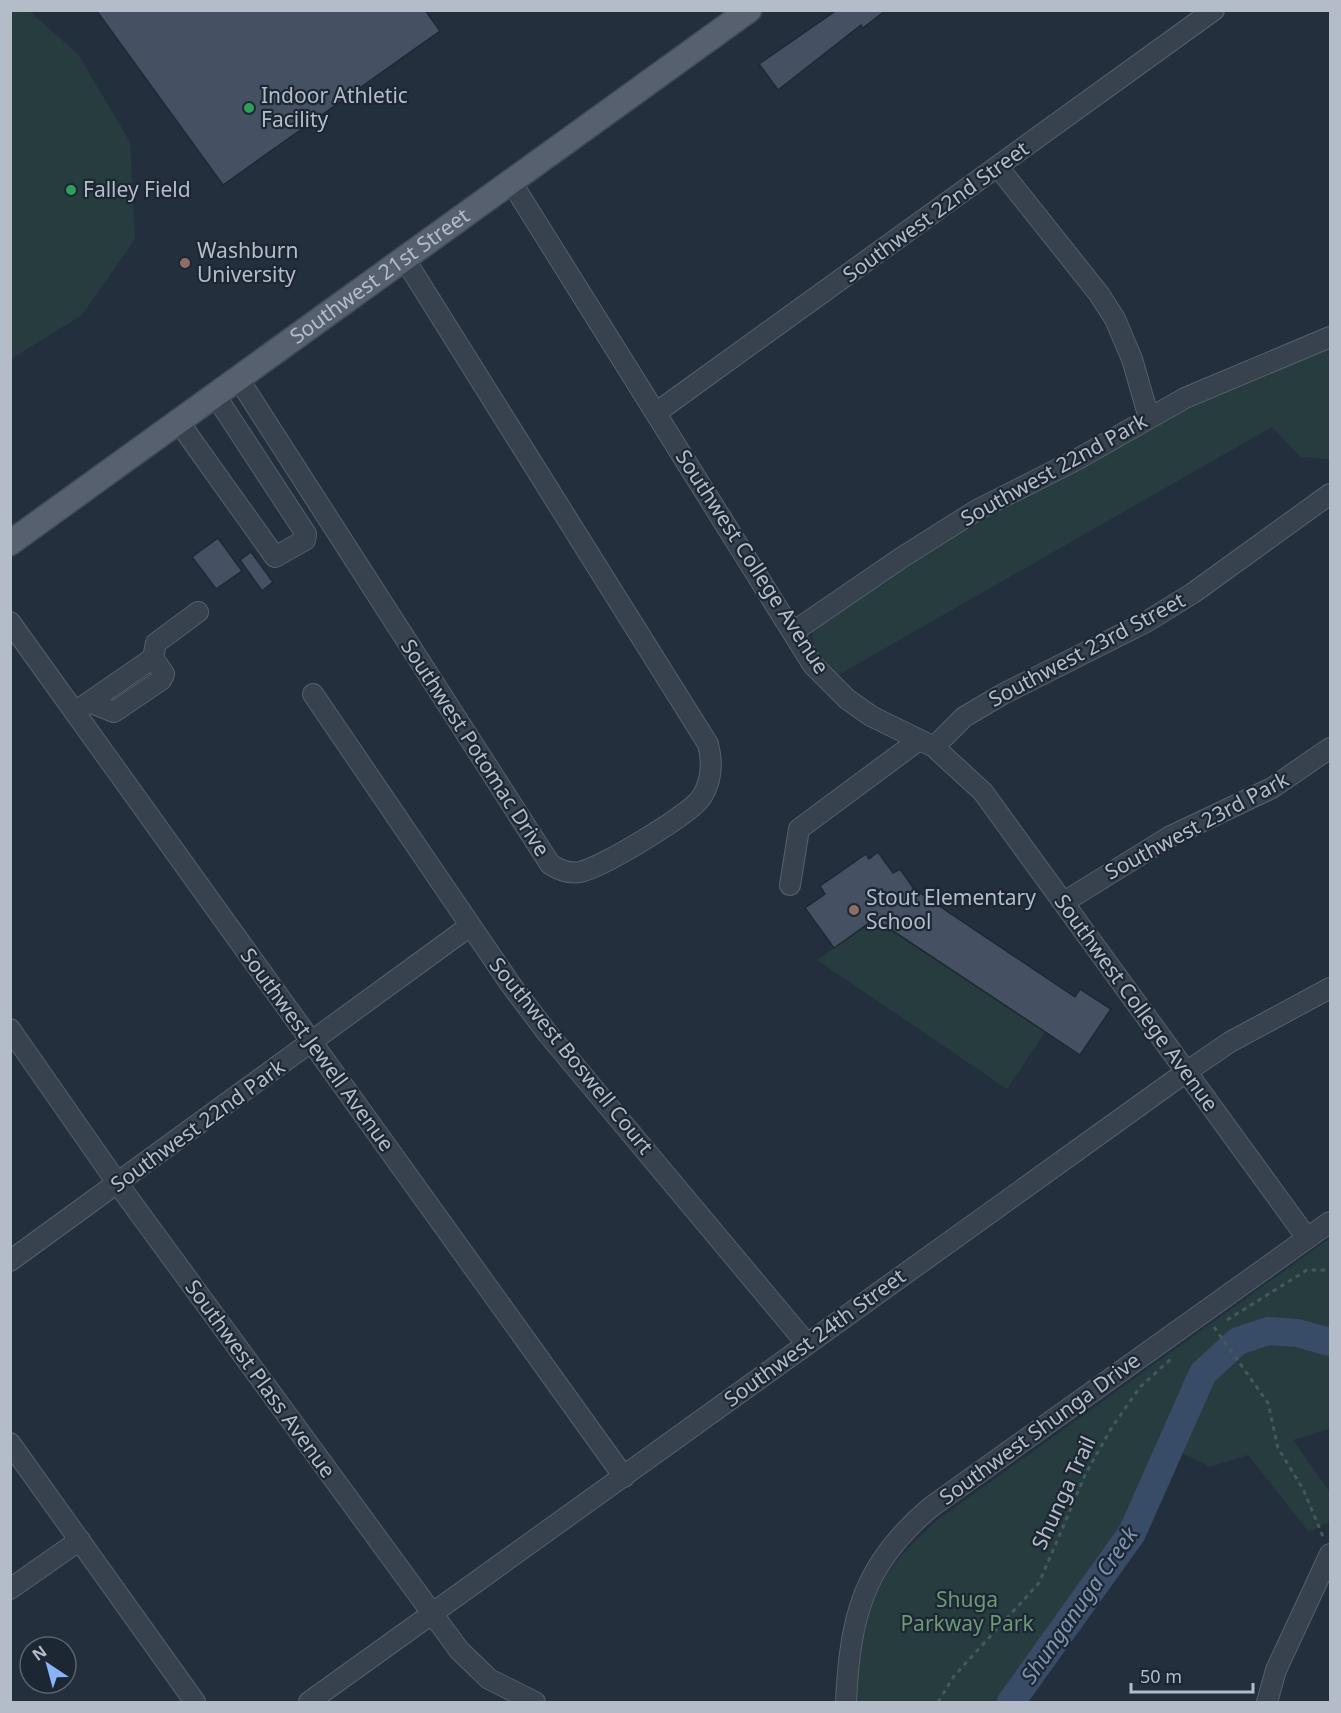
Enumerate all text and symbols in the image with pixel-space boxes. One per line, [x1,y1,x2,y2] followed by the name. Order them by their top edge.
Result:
[261,81,408,133] place label: Indoor Athletic Facility
[242,101,256,115] marker: Indoor Athletic Facility
[837,134,1034,288] street label: Southwest 22nd Street
[83,175,191,203] place label: Falley Field
[64,183,78,197] marker: Falley Field
[284,201,475,350] street label: Southwest 21st Street
[197,236,298,288] place label: Washburn University
[178,256,192,270] marker: Washburn University
[955,406,1152,532] street label: Southwest 22nd Park
[670,444,836,679] street label: Southwest College Avenue
[983,585,1190,713] street label: Southwest 23rd Street
[395,633,557,862] street label: Southwest Potomac Drive
[1100,764,1294,885] street label: Southwest 23rd Park
[866,883,1036,935] place label: Stout Elementary School
[1049,888,1225,1117] street label: Southwest College Avenue
[847,903,861,917] marker: Stout Elementary School
[235,942,401,1157] street label: Southwest Jewell Avenue
[484,951,660,1160] street label: Southwest Boswell Court
[105,1052,291,1198] street label: Southwest 22nd Park
[718,1262,911,1413] street label: Southwest 24th Street
[179,1274,342,1483] street label: Southwest Plass Avenue
[933,1346,1145,1511] street label: Southwest Shunga Drive
[1025,1431,1102,1554] street label: Shunga Trail
[1013,1519,1144,1689] water label: Shunganuga Creek
[900,1585,1034,1637] park label: Shuga Parkway Park
[18,1635,78,1695] north arrow
[27,1640,51,1666] text: N
[1131,1656,1252,1694] scale bar
[1140,1664,1182,1688] text: 50 m

